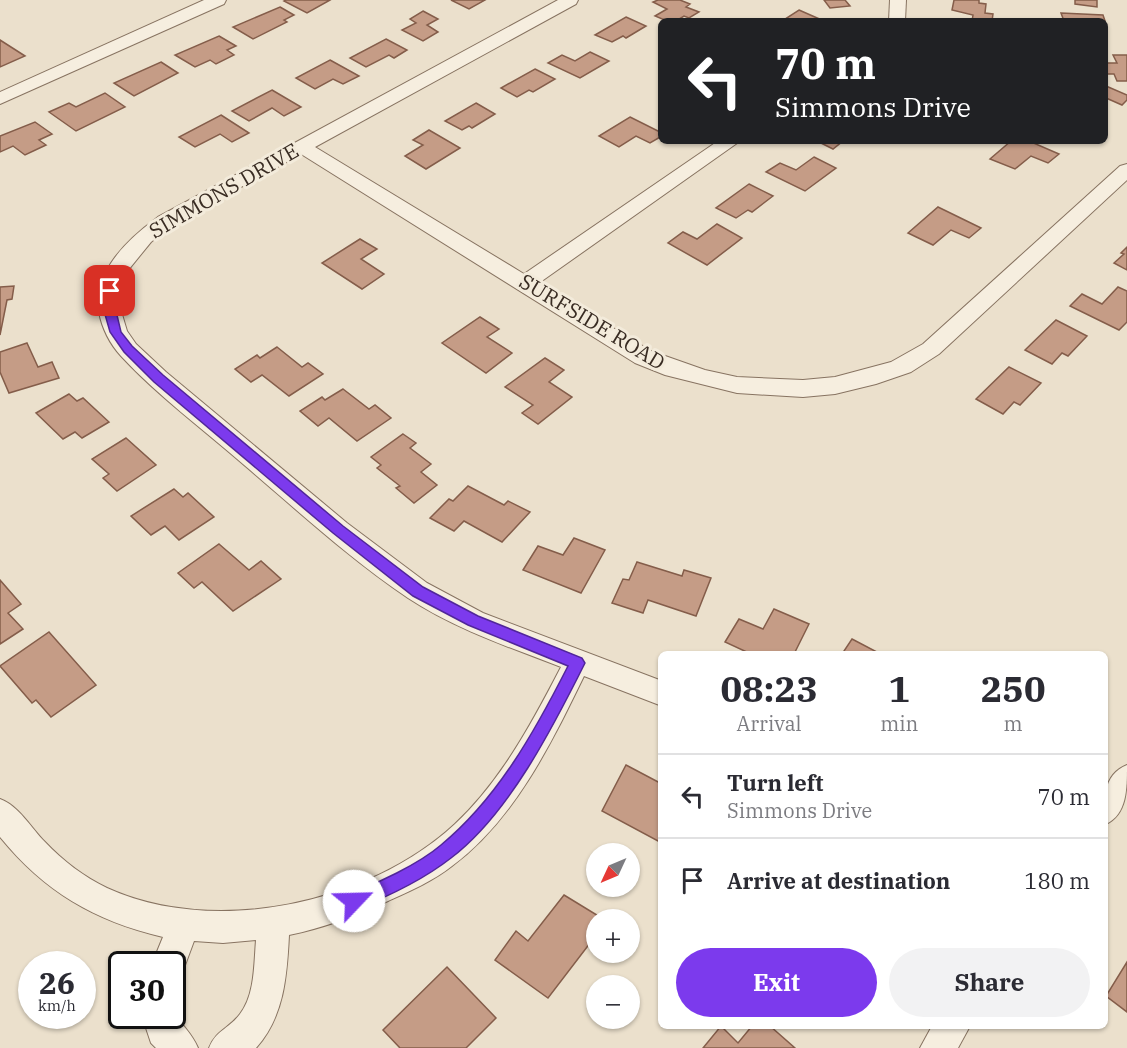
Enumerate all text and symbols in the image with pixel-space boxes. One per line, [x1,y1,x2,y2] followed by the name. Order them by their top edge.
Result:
[775,36,876,91] text: 70 m
[676,42,754,120] icon: left
[775,89,971,124] text: Simmons Drive
[144,136,303,244] street label: SIMMONS DRIVE
[84,265,135,316] pin
[514,267,671,376] street label: SURFSIDE ROAD
[93,274,126,307] icon: arrive
[720,665,818,712] text: 08:23
[888,665,910,712] text: 1
[981,665,1046,712] text: 250
[737,710,802,737] text: Arrival
[880,710,918,737] text: min
[1004,710,1023,737] text: m
[727,768,823,797] text: Turn left
[676,780,709,813] icon: left
[1038,782,1090,811] text: 70 m
[727,797,872,824] text: Simmons Drive
[586,843,640,897] north arrow
[586,843,640,1029] map controls
[676,864,709,897] icon: arrive
[727,866,950,895] text: Arrive at destination
[1024,866,1090,895] text: 180 m
[322,869,386,933] position arrow
[586,909,640,963] button: +
[676,948,877,1017] button: Exit
[889,948,1090,1017] button: Share
[108,951,186,1029] speed limit sign: 30
[39,963,75,1002] text: 26
[586,975,640,1029] button: −
[38,996,76,1015] text: km/h

